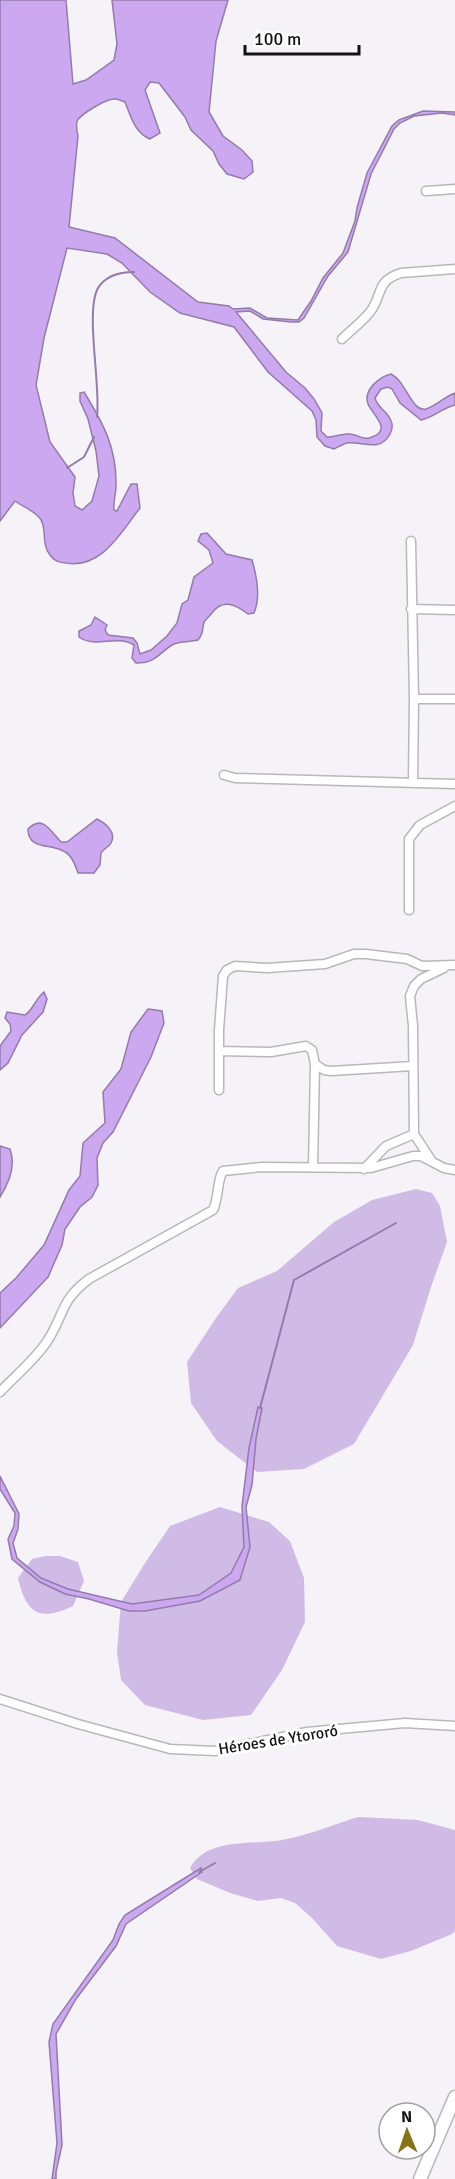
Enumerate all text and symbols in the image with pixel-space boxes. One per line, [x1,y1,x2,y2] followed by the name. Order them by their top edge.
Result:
[245,18,359,56] scale bar
[254,28,301,50] text: 100 m
[217,1721,339,1759] street label: Héroes de Ytororó
[377,2101,437,2161] north arrow
[401,2107,412,2127] text: N

